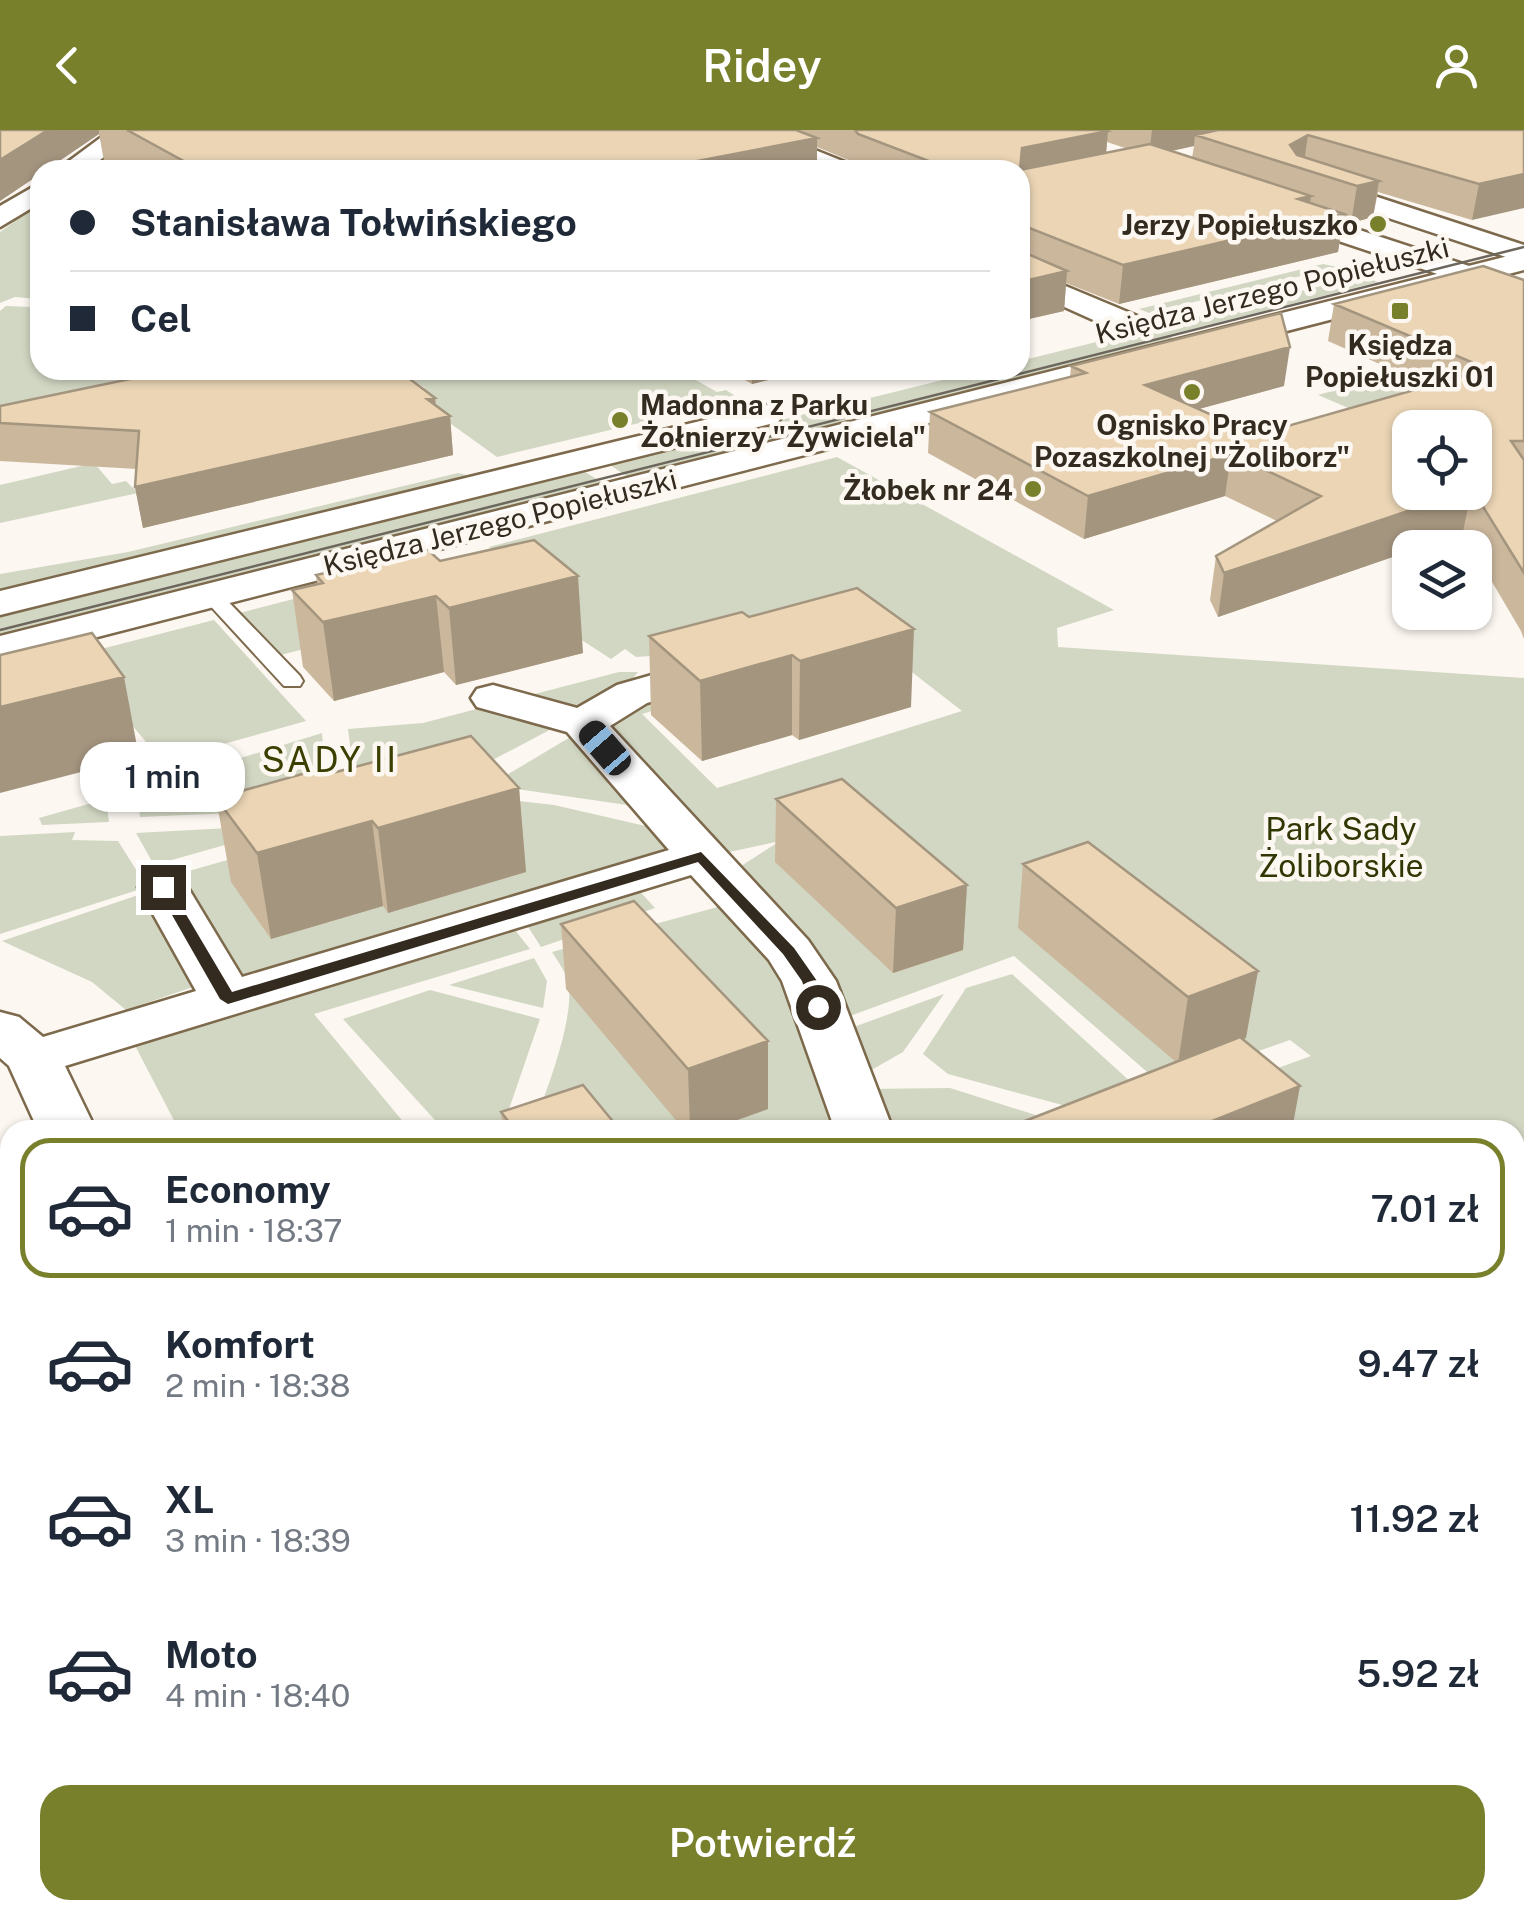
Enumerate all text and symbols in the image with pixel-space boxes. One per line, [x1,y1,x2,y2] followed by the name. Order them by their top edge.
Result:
[40,38,95,93] icon: back
[1429,38,1484,93] icon: person
[702,39,822,92] text: Ridey
[130,200,577,245] text: Stanisława Tołwińskiego
[1122,208,1358,241] place label: Jerzy Popiełuszko
[1367,213,1389,235] marker: Jerzy Popiełuszko
[1092,230,1452,350] street label: Księdza Jerzego Popiełuszki
[130,296,192,341] text: Cel
[1389,300,1411,322] marker: Księdza Popiełuszki 01
[1305,328,1495,393] place label: Księdza Popiełuszki 01
[1181,381,1203,403] marker: Ognisko Pracy Pozaszkolnej "Żoliborz"
[640,388,926,453] place label: Madonna z Parku Żołnierzy "Żywiciela"
[1034,408,1350,473] place label: Ognisko Pracy Pozaszkolnej "Żoliborz"
[609,409,631,431] marker: Madonna z Parku Żołnierzy "Żywiciela"
[1392,410,1492,630] map controls
[1392,410,1492,510] button: locate
[320,462,680,582] street label: Księdza Jerzego Popiełuszki
[842,473,1013,506] place label: Żłobek nr 24
[1022,478,1044,500] marker: Żłobek nr 24
[1392,530,1492,630] button: layers
[574,716,636,780] car
[261,739,399,780] district label: SADY II
[80,742,246,812] callout: 1 min
[124,758,201,795] text: 1 min
[1258,810,1424,884] park label: Park Sady Żoliborskie
[141,865,186,910] route end
[796,985,841,1030] route start
[45,1163,135,1253] icon: car
[165,1167,331,1212] text: Economy
[1371,1186,1480,1231] text: 7.01 zł
[165,1212,343,1249] text: 1 min · 18:37
[45,1318,135,1408] icon: car
[165,1322,315,1367] text: Komfort
[1357,1341,1480,1386] text: 9.47 zł
[165,1367,350,1404] text: 2 min · 18:38
[45,1473,135,1563] icon: car
[165,1477,214,1522] text: XL
[1350,1496,1480,1541] text: 11.92 zł
[165,1522,351,1559] text: 3 min · 18:39
[45,1628,135,1718] icon: car
[165,1632,258,1677] text: Moto
[1356,1651,1480,1696] text: 5.92 zł
[165,1677,350,1714] text: 4 min · 18:40
[40,1785,1485,1900] button: Potwierdź

